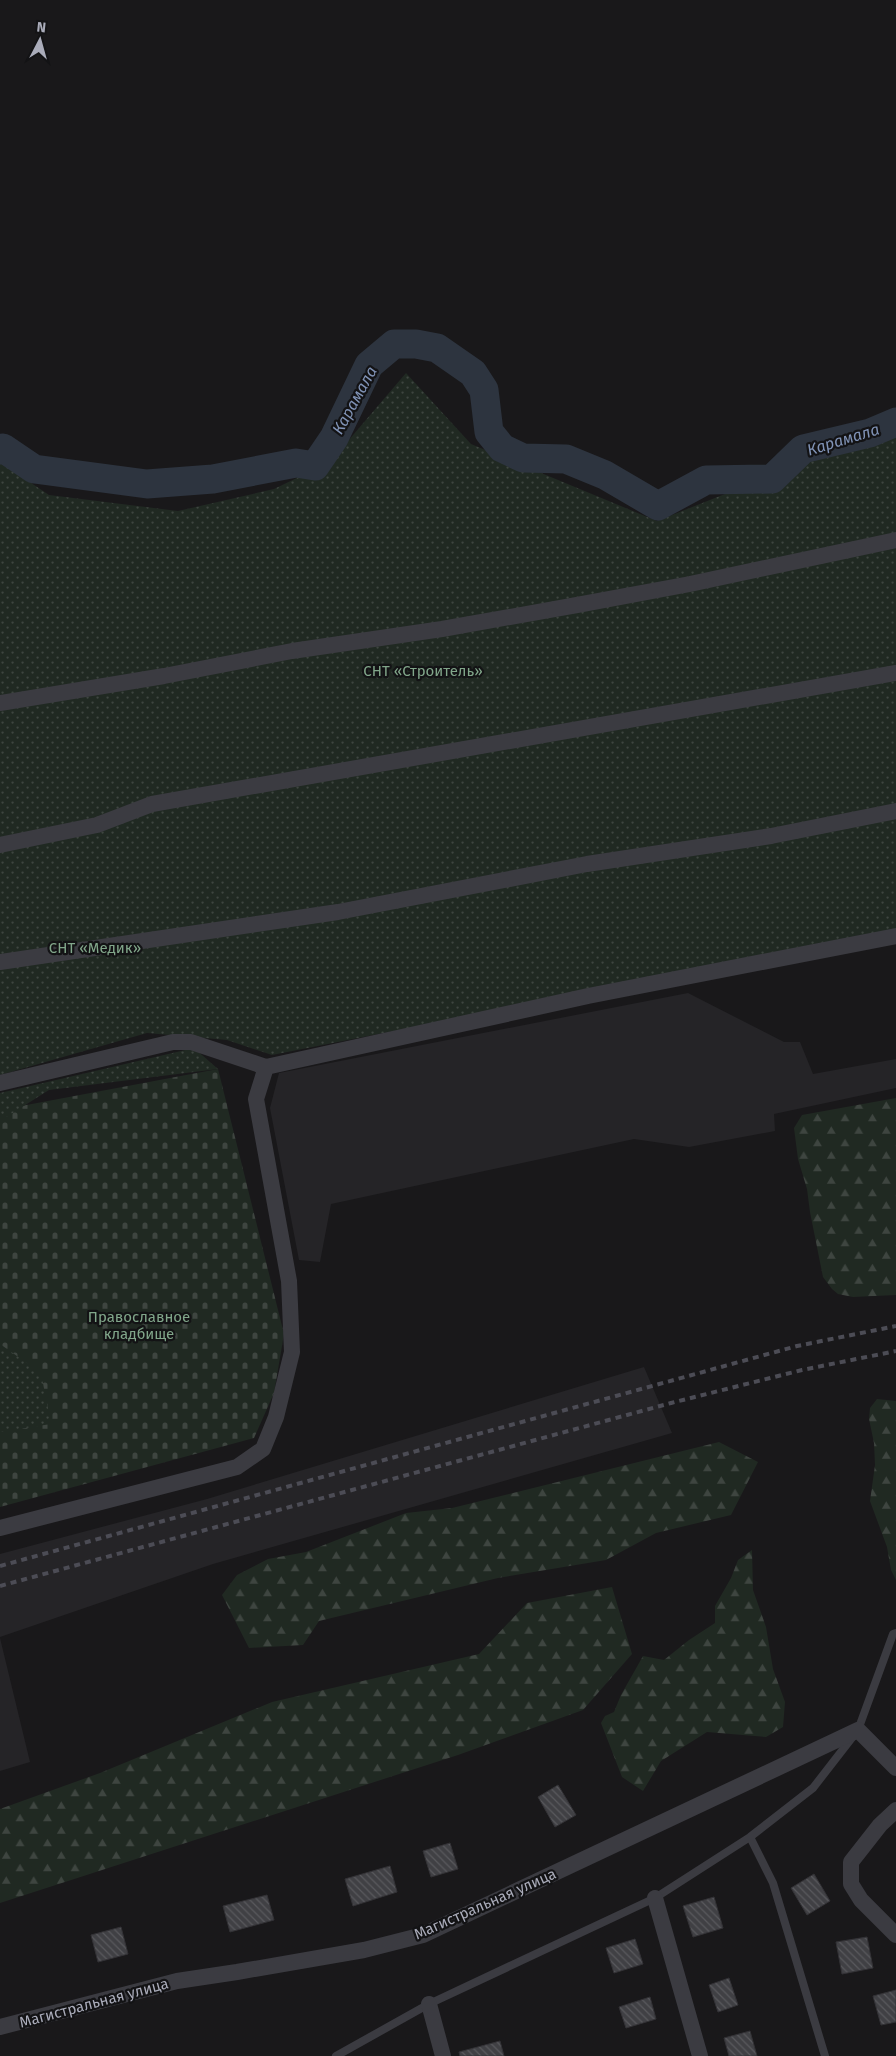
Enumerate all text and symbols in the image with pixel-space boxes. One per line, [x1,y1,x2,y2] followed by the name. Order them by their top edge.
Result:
[15,15,65,65] north arrow
[36,19,47,37] text: N
[328,363,381,438] water label: Карамала
[805,419,882,459] water label: Карамала
[363,662,483,680] park label: СНТ «Строитель»
[49,939,141,957] park label: СНТ «Медик»
[88,1308,190,1343] park label: Православное кладбище
[411,1865,559,1943] street label: Магистральная улица
[17,1974,171,2032] street label: Магистральная улица

